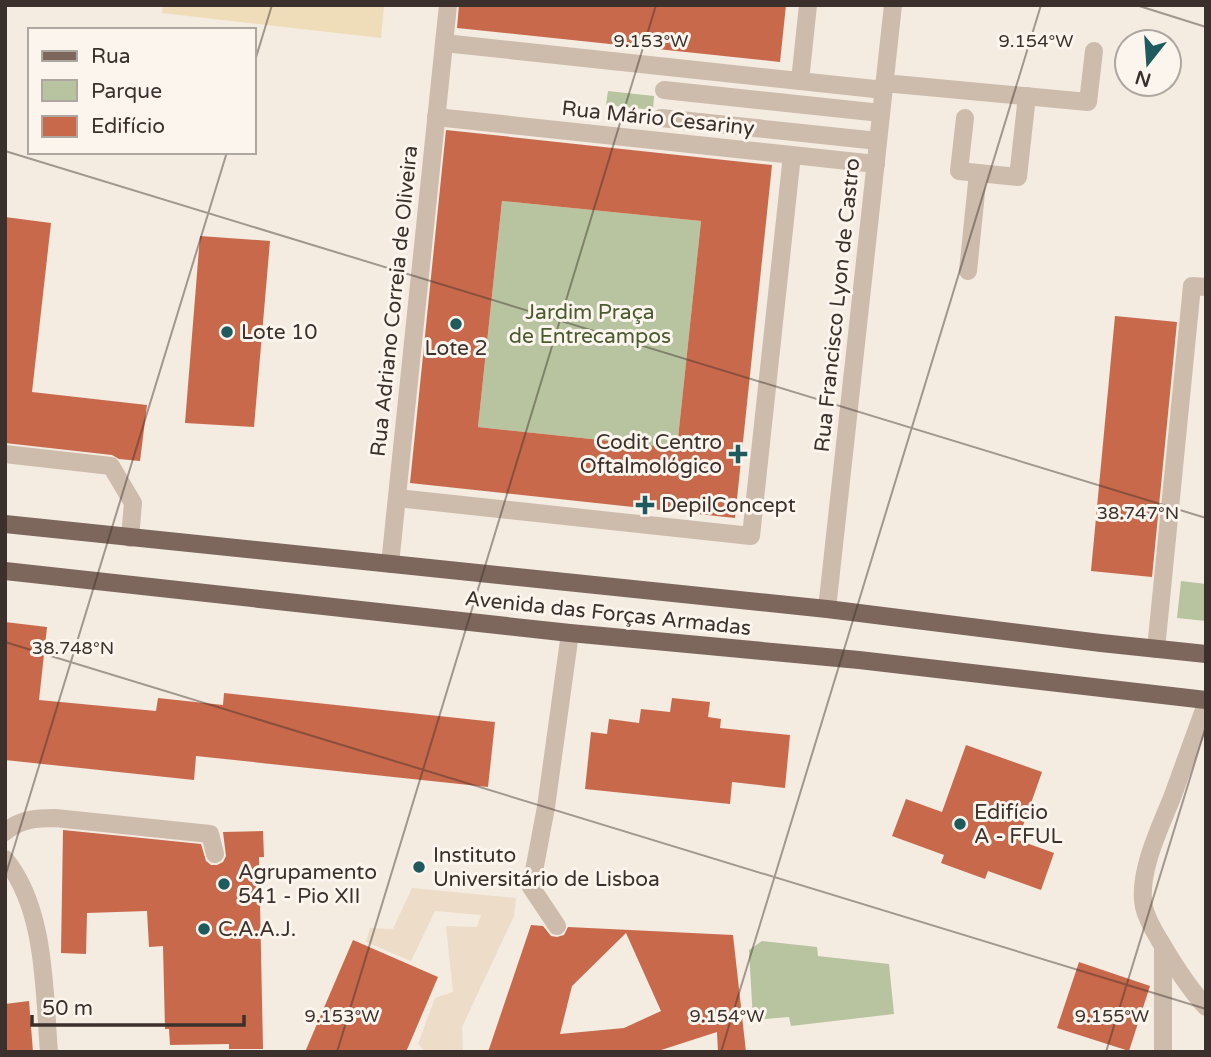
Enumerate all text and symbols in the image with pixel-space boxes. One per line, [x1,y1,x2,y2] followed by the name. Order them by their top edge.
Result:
[28,28,256,154] legend
[1113,28,1183,98] north arrow
[614,30,688,52] text: 9.153°W
[999,30,1073,52] text: 9.154°W
[91,44,131,69] text: Rua
[1133,66,1154,91] text: N
[91,79,162,104] text: Parque
[560,96,756,141] street label: Rua Mário Cesariny
[91,114,165,139] text: Edifício
[366,144,423,458] street label: Rua Adriano Correia de Oliveira
[810,157,865,453] street label: Rua Francisco Lyon de Castro
[509,300,671,349] park label: Jardim Praça de Entrecampos
[448,316,464,332] marker: Lote 2
[241,320,317,345] place label: Lote 10
[219,324,235,340] marker: Lote 10
[424,336,488,361] place label: Lote 2
[580,430,722,479] place label: Codit Centro Oftalmológico
[728,444,748,464] marker: Codit Centro Oftalmológico
[661,493,796,518] place label: DepilConcept
[635,495,655,515] marker: DepilConcept
[1097,502,1179,524] text: 38.747°N
[464,586,752,641] street label: Avenida das Forças Armadas
[32,637,114,659] text: 38.748°N
[974,800,1063,849] place label: Edifício A - FFUL
[952,816,968,832] marker: Edifício A - FFUL
[433,843,660,892] place label: Instituto Universitário de Lisboa
[411,859,427,875] marker: Instituto Universitário de Lisboa
[238,860,377,909] place label: Agrupamento 541 - Pio XII
[216,876,232,892] marker: Agrupamento 541 - Pio XII
[218,917,296,942] place label: C.A.A.J.
[196,921,212,937] marker: C.A.A.J.
[32,984,243,1028] scale bar
[42,996,93,1021] text: 50 m
[305,1005,379,1027] text: 9.153°W
[690,1005,764,1027] text: 9.154°W
[1075,1005,1149,1027] text: 9.155°W

